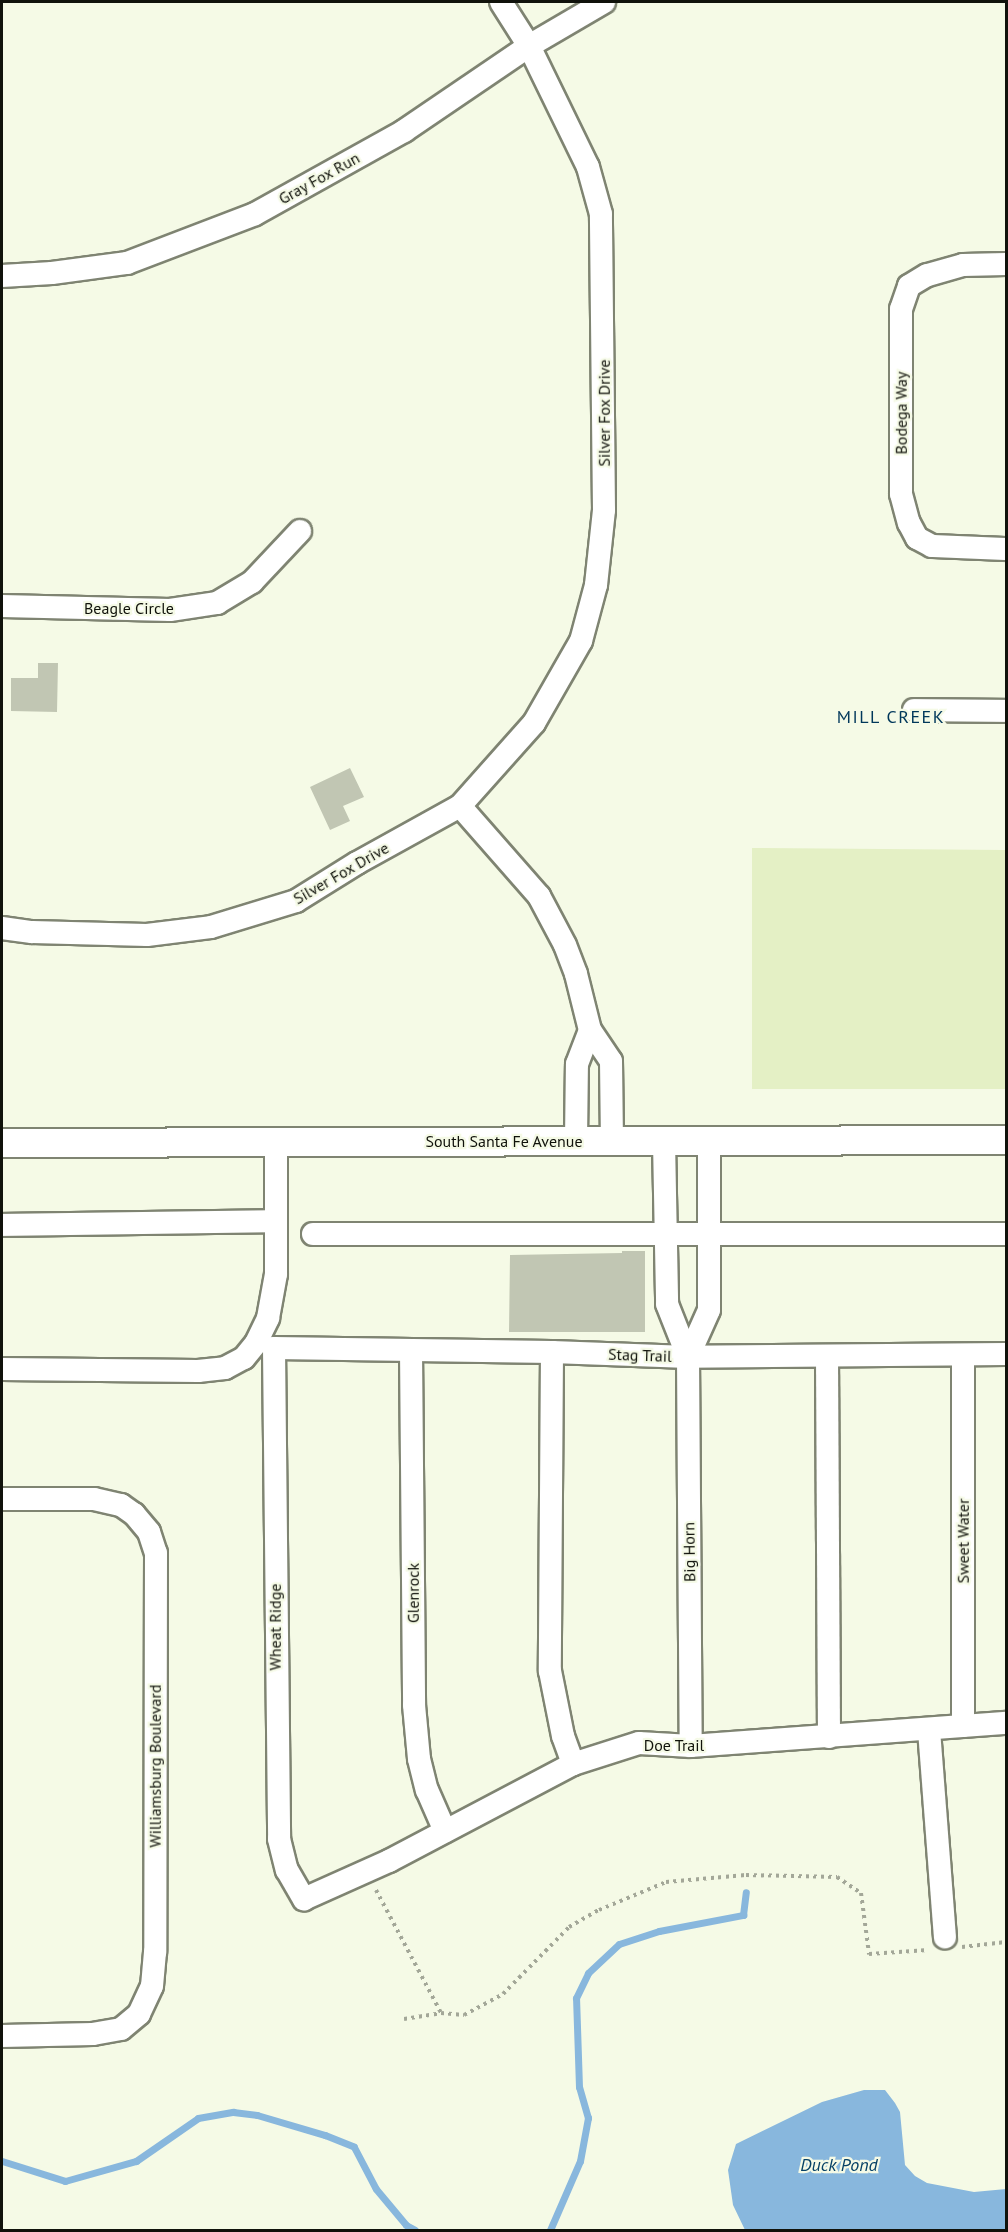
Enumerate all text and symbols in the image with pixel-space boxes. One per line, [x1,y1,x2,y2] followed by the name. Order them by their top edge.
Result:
[275,148,363,208] street label: Gray Fox Run
[594,359,614,467] street label: Silver Fox Drive
[891,371,911,455] street label: Bodega Way
[84,598,174,618] street label: Beagle Circle
[836,706,946,728] district label: MILL CREEK
[290,838,392,908] street label: Silver Fox Drive
[425,1131,583,1151] street label: South Santa Fe Avenue
[608,1344,672,1366] street label: Stag Trail
[953,1498,973,1584] street label: Sweet Water
[679,1522,699,1582] street label: Big Horn
[403,1563,423,1623] street label: Glenrock
[265,1584,285,1670] street label: Wheat Ridge
[145,1684,165,1848] street label: Williamsburg Boulevard
[644,1735,704,1755] street label: Doe Trail
[800,2154,878,2176] water label: Duck Pond

